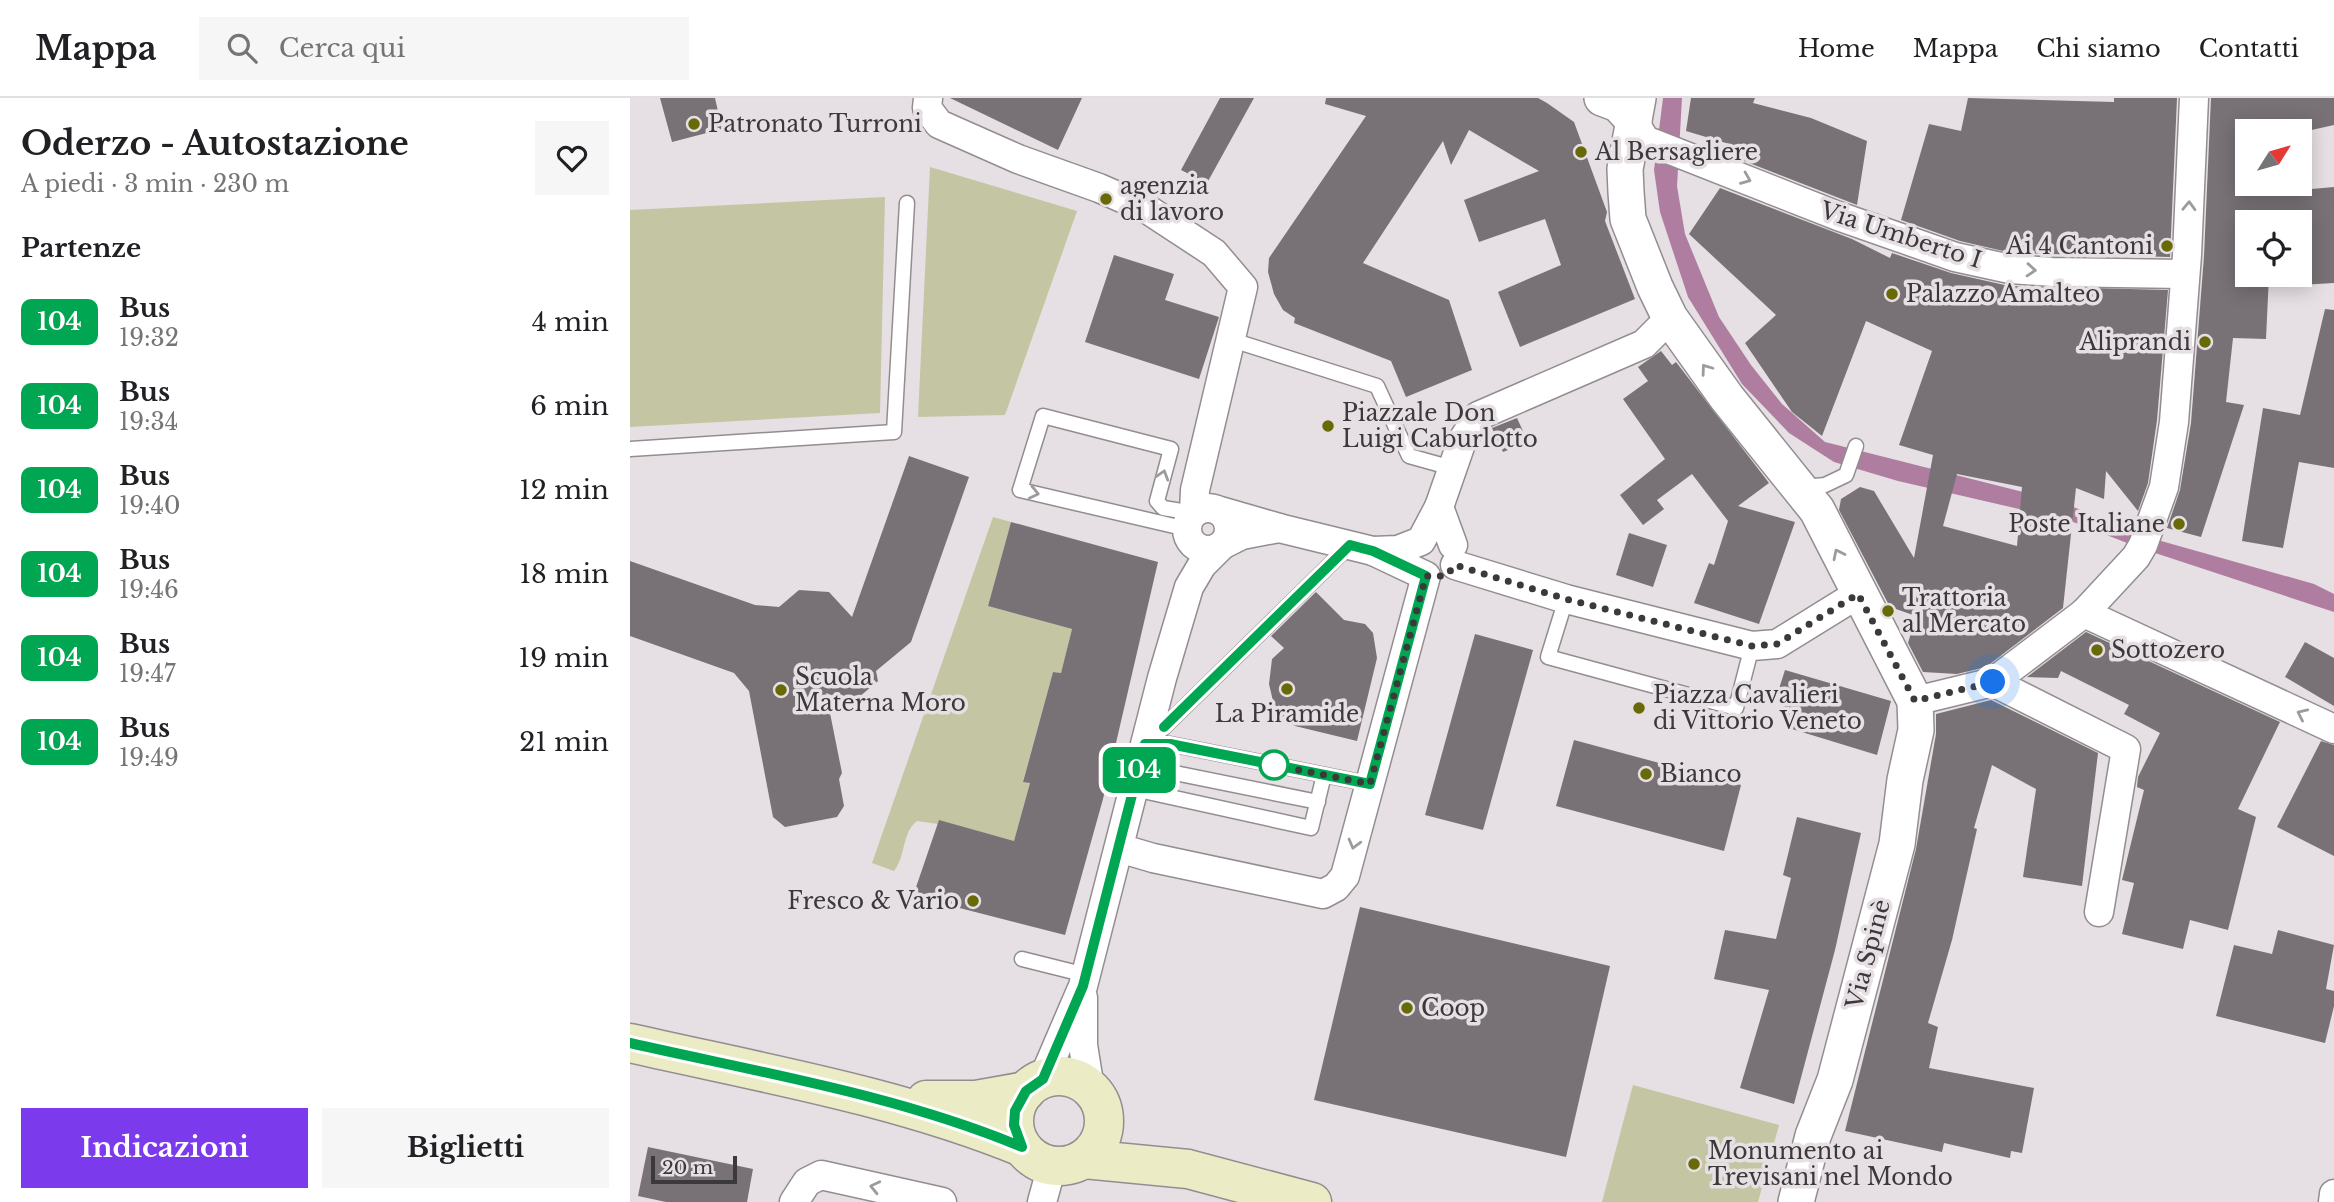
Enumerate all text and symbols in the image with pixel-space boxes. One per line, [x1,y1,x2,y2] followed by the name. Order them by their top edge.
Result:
[199,17,689,80] search box
[35,28,157,69] text: Mappa
[223,29,261,67] icon: search
[279,32,405,64] text: Cerca qui
[1798,34,1875,63] text: Home
[1913,34,1998,63] text: Mappa
[2036,34,2161,63] text: Chi siamo
[2199,34,2299,63] text: Contatti
[708,110,922,138] place label: Patronato Turroni
[686,116,702,132] marker: Patronato Turroni
[2235,119,2312,196] north arrow
[2235,119,2312,287] map controls
[535,121,609,195] button: heart
[21,123,409,164] text: Oderzo - Autostazione
[1594,138,1758,166] place label: Al Bersagliere
[1573,144,1589,160] marker: Al Bersagliere
[21,170,289,198] text: A piedi · 3 min · 230 m
[1739,170,1751,184] one-way arrow
[1120,172,1224,226] place label: agenzia di lavoro
[1098,191,1114,207] marker: agenzia di lavoro
[1816,195,1985,274] street label: Via Umberto I
[2182,200,2197,211] one-way arrow
[2235,210,2312,287] button: locate
[21,232,141,264] text: Partenze
[2005,232,2153,260] place label: Ai 4 Cantoni
[2159,238,2175,254] marker: Ai 4 Cantoni
[2026,262,2037,277] one-way arrow
[1906,280,2100,308] place label: Palazzo Amalteo
[1884,286,1900,302] marker: Palazzo Amalteo
[119,292,170,324] text: Bus
[532,306,609,338] text: 4 min
[37,307,82,336] text: 104
[119,324,179,352] text: 19:32
[2078,328,2191,356] place label: Aliprandi
[2197,334,2213,350] marker: Aliprandi
[1702,365,1715,377] one-way arrow
[119,376,170,408] text: Bus
[530,390,609,422] text: 6 min
[37,391,82,420] text: 104
[1342,399,1538,453] place label: Piazzale Don Luigi Caburlotto
[119,408,178,436] text: 19:34
[1320,418,1336,434] marker: Piazzale Don Luigi Caburlotto
[119,460,170,492] text: Bus
[1155,469,1170,481] one-way arrow
[519,474,609,506] text: 12 min
[37,475,82,504] text: 104
[1028,485,1040,500] one-way arrow
[119,492,180,520] text: 19:40
[2008,510,2165,538] place label: Poste Italiane
[2171,516,2187,532] marker: Poste Italiane
[119,544,170,576] text: Bus
[1833,549,1847,561] one-way arrow
[520,558,609,590] text: 18 min
[37,559,82,588] text: 104
[119,576,179,604] text: 19:46
[1902,584,2026,638] place label: Trattoria al Mercato
[1880,603,1896,619] marker: Trattoria al Mercato
[119,628,170,660] text: Bus
[2111,636,2225,664] place label: Sottozero
[519,642,609,674] text: 19 min
[2089,642,2105,658] marker: Sottozero
[37,643,82,672] text: 104
[119,660,176,688] text: 19:47
[795,663,966,717] place label: Scuola Materna Moro
[1975,664,2010,699] your location
[1279,681,1295,697] marker: La Piramide
[1653,681,1862,735] place label: Piazza Cavalieri di Vittorio Veneto
[773,682,789,698] marker: Scuola Materna Moro
[1215,700,1359,728] place label: La Piramide
[1631,700,1647,716] marker: Piazza Cavalieri di Vittorio Veneto
[2297,708,2309,722] one-way arrow
[119,712,170,744] text: Bus
[519,726,609,758] text: 21 min
[37,727,82,756] text: 104
[119,744,179,772] text: 19:49
[1099,747,1179,793] line badge: 104
[1259,750,1289,780] unlabelled marker
[1117,755,1161,784] text: 104
[1660,760,1741,788] place label: Bianco
[1638,766,1654,782] marker: Bianco
[1347,838,1362,850] one-way arrow
[787,887,959,915] place label: Fresco & Vario
[965,893,981,909] marker: Fresco & Vario
[1840,896,1896,1013] street label: Via Spinè
[1421,994,1485,1022] place label: Coop
[1399,1000,1415,1016] marker: Coop
[21,1108,308,1188] button: Indicazioni
[322,1108,609,1188] button: Biglietti
[1708,1137,1953,1191] place label: Monumento ai Trevisani nel Mondo
[651,1153,737,1185] scale bar
[662,1156,713,1179] text: 20 m
[1686,1156,1702,1172] marker: Monumento ai Trevisani nel Mondo
[869,1180,881,1195] one-way arrow

